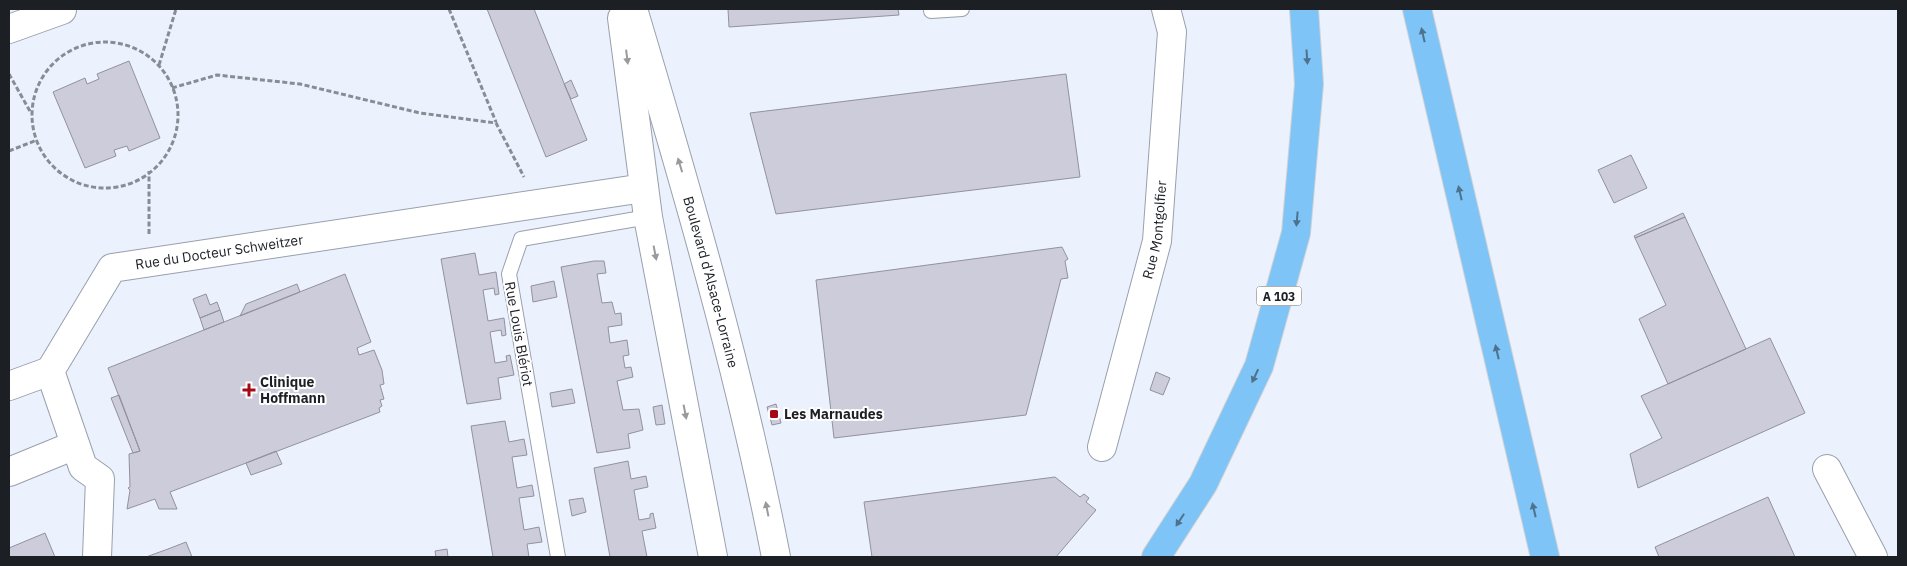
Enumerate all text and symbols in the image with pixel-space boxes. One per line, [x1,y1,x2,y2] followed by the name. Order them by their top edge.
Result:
[1419,28,1427,43] one-way arrow
[623,49,631,65] one-way arrow
[1304,50,1312,66] one-way arrow
[675,158,683,173] one-way arrow
[1138,180,1170,281] street label: Rue Montgolfier
[1456,186,1464,201] one-way arrow
[679,194,743,370] street label: Boulevard d'Alsace-Lorraine
[1293,212,1301,228] one-way arrow
[134,230,304,273] street label: Rue du Docteur Schweitzer
[651,245,659,261] one-way arrow
[501,280,537,388] street label: Rue Louis Blériot
[1256,286,1302,306] road number: A 103
[1493,344,1501,359] one-way arrow
[1250,369,1258,383] one-way arrow
[260,373,325,407] place label: Clinique Hoffmann
[242,383,256,397] marker: Clinique Hoffmann
[681,405,689,420] one-way arrow
[784,405,883,423] place label: Les Marnaudes
[768,408,780,420] marker: Les Marnaudes
[763,502,771,517] one-way arrow
[1530,502,1538,517] one-way arrow
[1175,513,1185,526] one-way arrow

